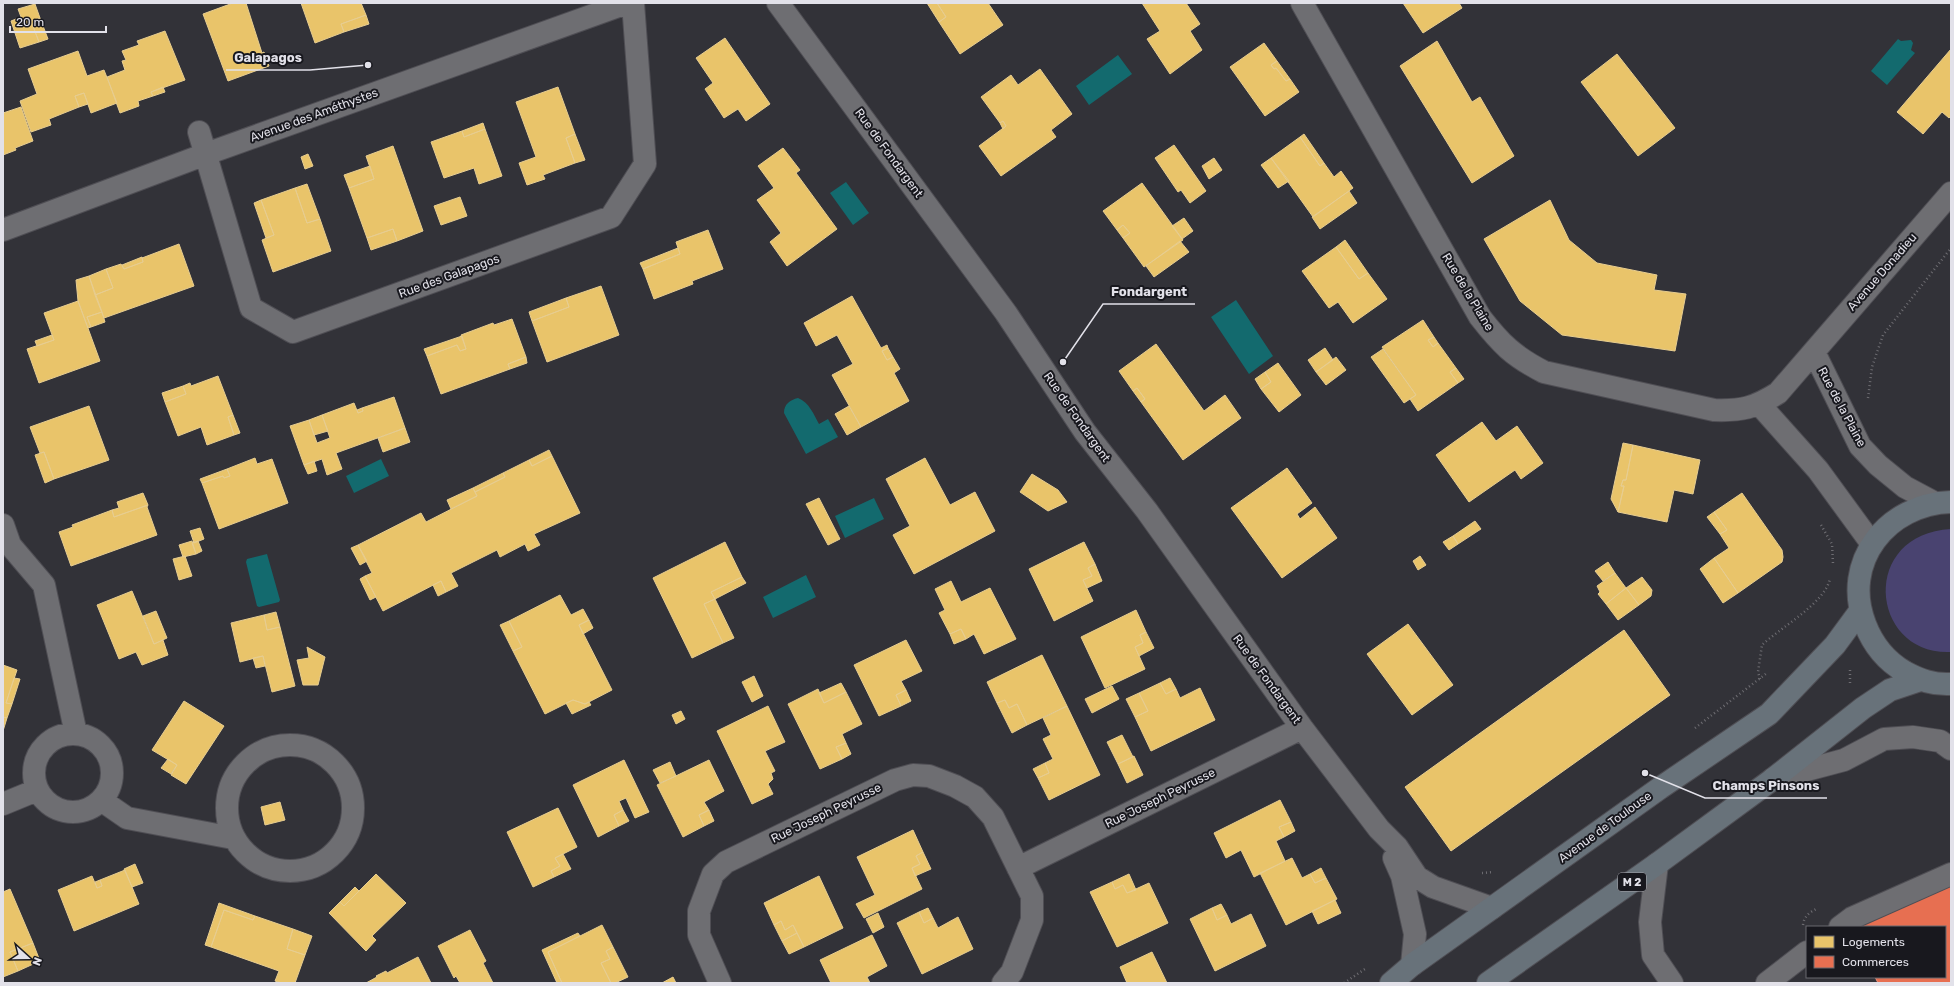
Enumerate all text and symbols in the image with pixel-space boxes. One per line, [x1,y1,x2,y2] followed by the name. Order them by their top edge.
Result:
[10,8,106,34] scale bar
[16,15,44,29] text: 20 m
[226,45,310,70] callout: Galapagos
[234,50,302,65] text: Galapagos
[248,85,380,145] street label: Avenue des Améthystes
[852,106,926,200] street label: Rue de Fondargent
[1845,230,1919,314] street label: Avenue Donadieu
[397,251,501,301] street label: Rue des Galapagos
[1439,251,1497,334] street label: Rue de la Plaine
[1103,279,1195,304] callout: Fondargent
[1111,284,1187,299] text: Fondargent
[1815,365,1869,449] street label: Rue de la Plaine
[1041,369,1113,465] street label: Rue de Fondargent
[1230,632,1304,726] street label: Rue de Fondargent
[1103,765,1218,831] street label: Rue Joseph Peyrusse
[1705,773,1827,798] callout: Champs Pinsons
[1713,778,1819,793] text: Champs Pinsons
[769,780,884,846] street label: Rue Joseph Peyrusse
[1556,788,1654,865] street label: Avenue de Toulouse
[1618,873,1646,891] road number: M 2
[1806,926,1946,978] legend
[1842,935,1905,949] text: Logements
[8,938,48,978] north arrow
[29,955,44,968] text: N
[1842,955,1909,969] text: Commerces

